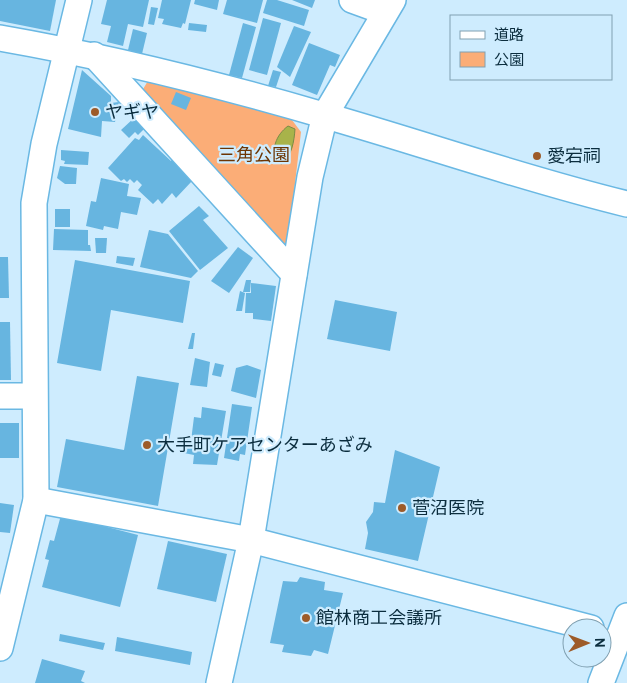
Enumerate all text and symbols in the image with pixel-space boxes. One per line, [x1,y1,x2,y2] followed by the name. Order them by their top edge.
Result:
[450,15,612,80] legend
[494,27,524,46] text: 道路
[494,52,524,71] text: 公園
[105,102,159,125] place label: ヤギヤ
[89,106,101,118] marker: ヤギヤ
[218,145,290,168] park label: 三角公園
[547,146,601,169] place label: 愛宕祠
[531,150,543,162] marker: 愛宕祠
[157,435,373,458] place label: 大手町ケアセンターあざみ
[141,439,153,451] marker: 大手町ケアセンターあざみ
[412,498,484,521] place label: 菅沼医院
[396,502,408,514] marker: 菅沼医院
[316,608,442,631] place label: 館林商工会議所
[300,612,312,624] marker: 館林商工会議所
[562,618,612,668] north arrow
[590,638,607,648] text: N

